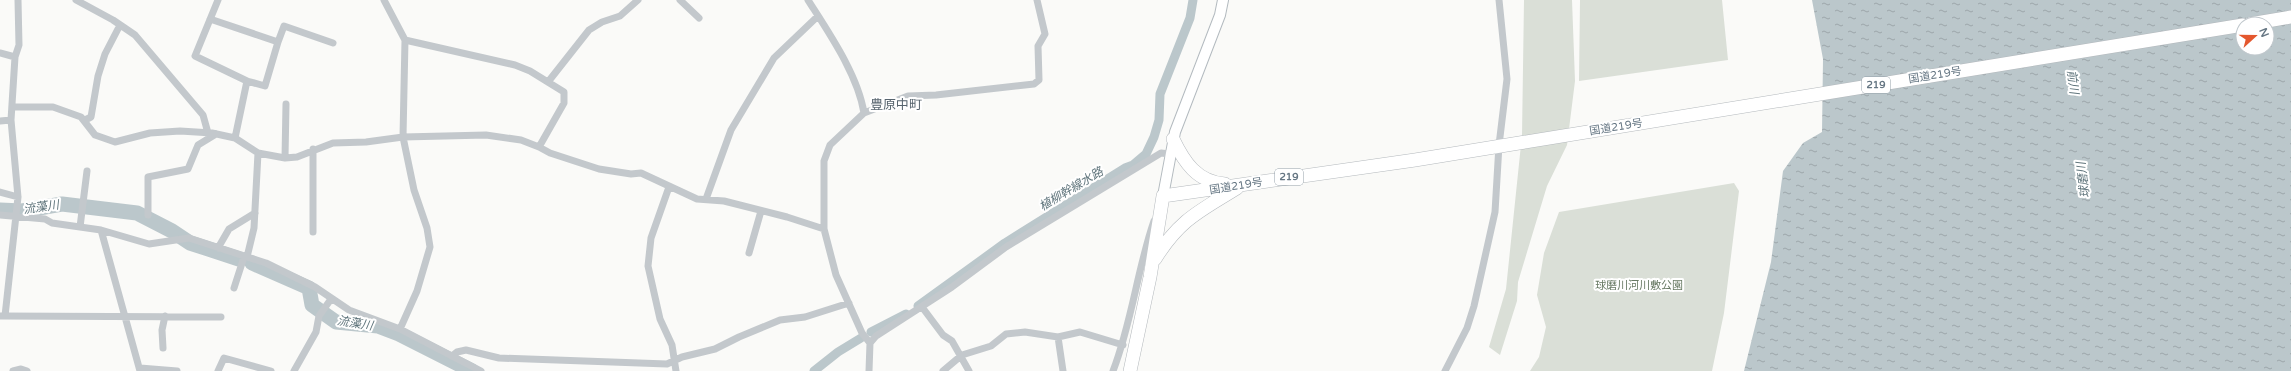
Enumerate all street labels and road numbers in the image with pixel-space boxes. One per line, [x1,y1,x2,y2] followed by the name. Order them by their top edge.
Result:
[1907,64,1963,86] street label: 国道219号
[1862,77,1890,93] road number: 219
[1588,116,1644,138] street label: 国道219号
[1275,169,1303,185] road number: 219
[1208,175,1264,197] street label: 国道219号

